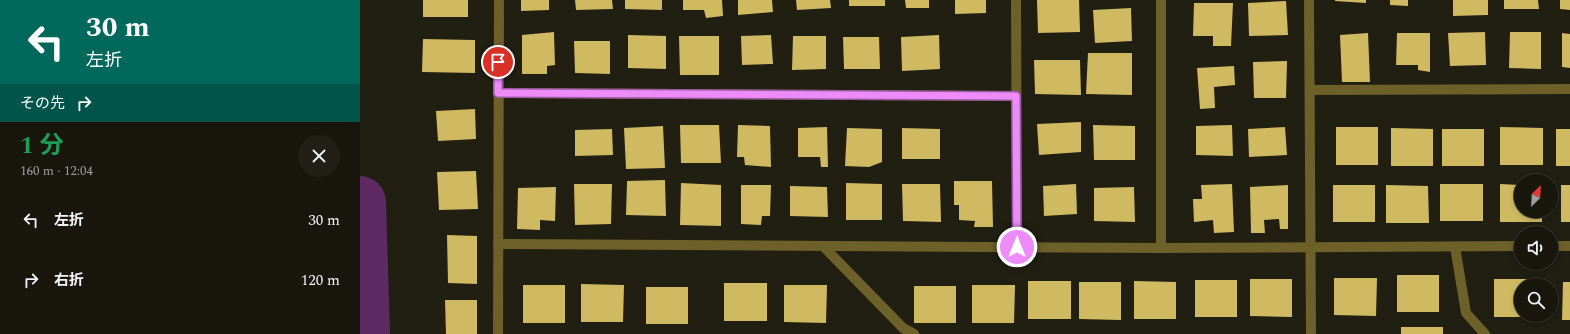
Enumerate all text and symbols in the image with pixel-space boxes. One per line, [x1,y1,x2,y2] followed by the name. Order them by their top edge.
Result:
[86,6,150,49] text: 30 m
[20,16,72,68] icon: left
[481,45,515,79] pin
[86,47,122,74] text: 左折
[487,51,509,73] icon: arrive
[20,92,65,115] text: その先
[73,92,95,114] icon: right
[20,128,63,164] text: 1 分
[298,135,340,177] button: close
[20,161,93,181] text: 160 m · 12:04
[1514,174,1558,218] north arrow
[1514,174,1558,322] map controls
[20,209,42,231] icon: left
[54,209,84,232] text: 左折
[308,209,340,232] text: 30 m
[996,226,1038,268] position arrow
[1514,226,1558,270] button: sound
[20,269,42,291] icon: right
[54,269,84,292] text: 右折
[301,269,340,292] text: 120 m
[1514,278,1558,322] button: search

